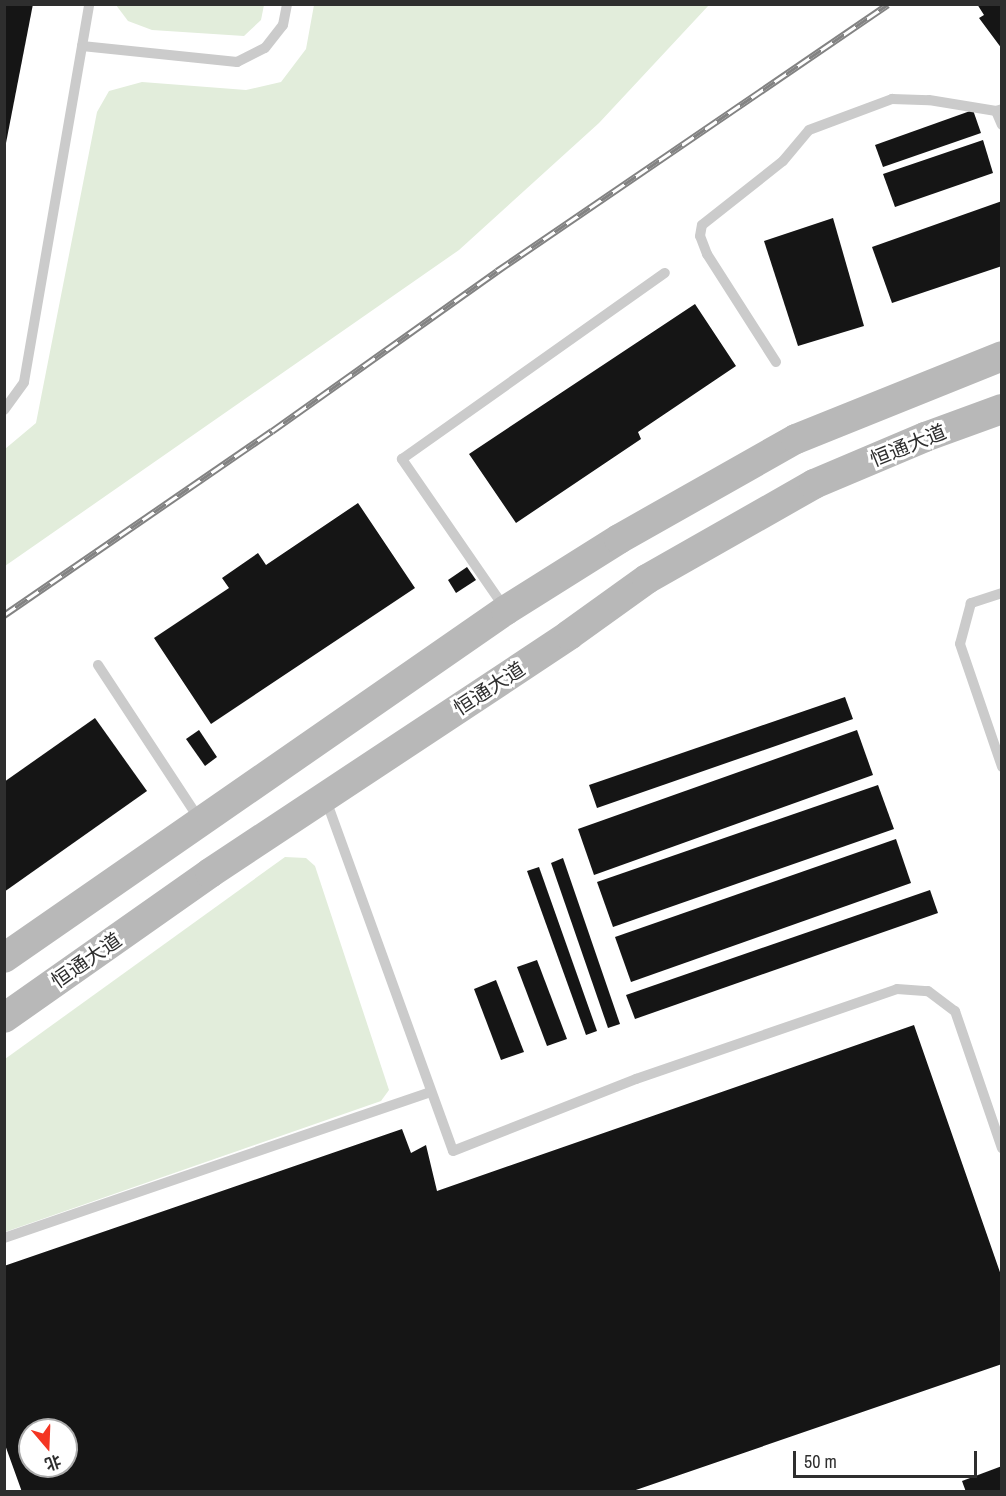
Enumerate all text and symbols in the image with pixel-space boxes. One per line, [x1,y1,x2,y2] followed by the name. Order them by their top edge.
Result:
[866,419,950,471] street label: 恒通大道
[449,656,529,720] street label: 恒通大道
[46,927,126,993] street label: 恒通大道
[18,1418,78,1478] north arrow
[796,1439,980,1477] scale bar
[804,1449,837,1474] text: 50 m
[42,1450,64,1476] text: 北

